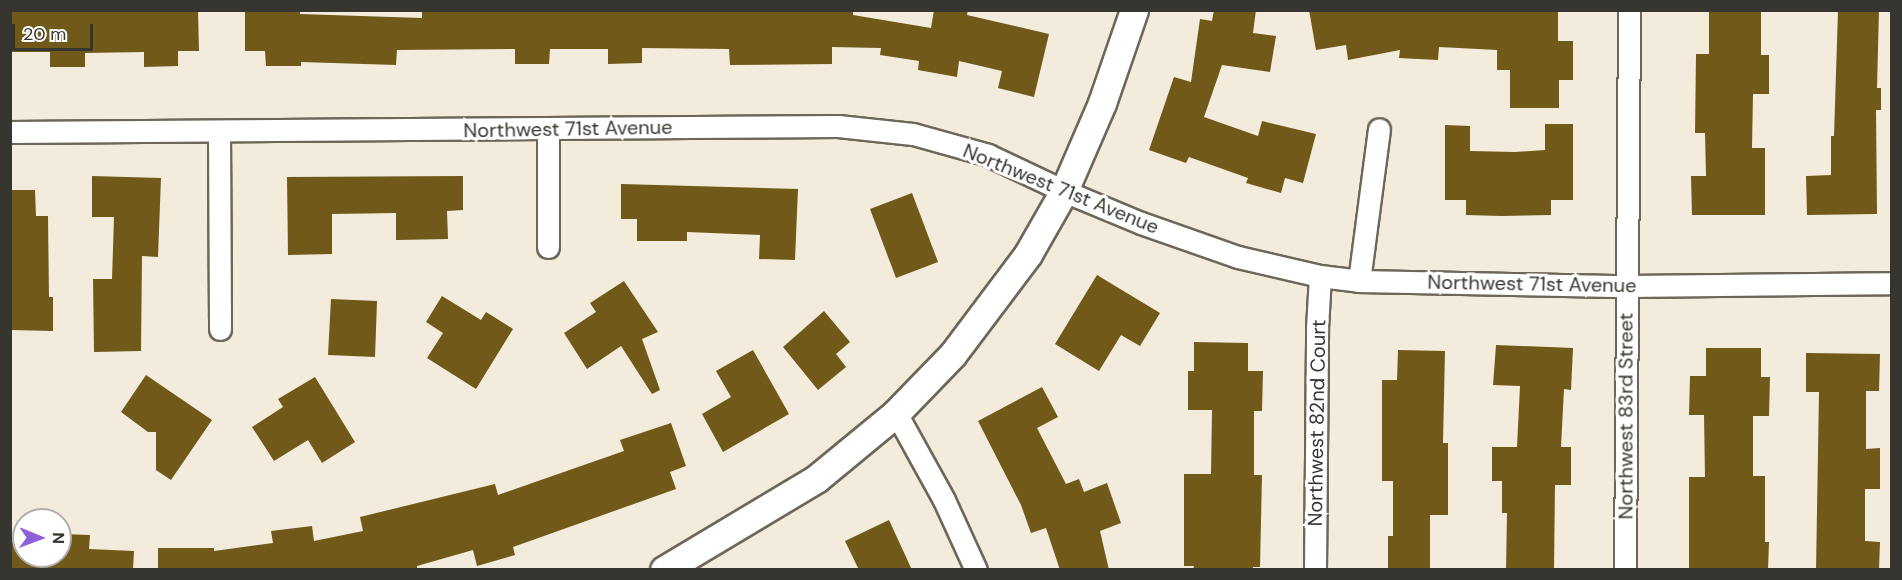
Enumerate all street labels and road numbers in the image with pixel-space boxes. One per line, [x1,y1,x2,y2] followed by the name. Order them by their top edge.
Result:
[463,115,673,143] street label: Northwest 71st Avenue
[960,139,1162,239] street label: Northwest 71st Avenue
[1427,270,1637,298] street label: Northwest 71st Avenue
[1614,313,1638,519] street label: Northwest 83rd Street
[1303,319,1331,527] street label: Northwest 82nd Court

